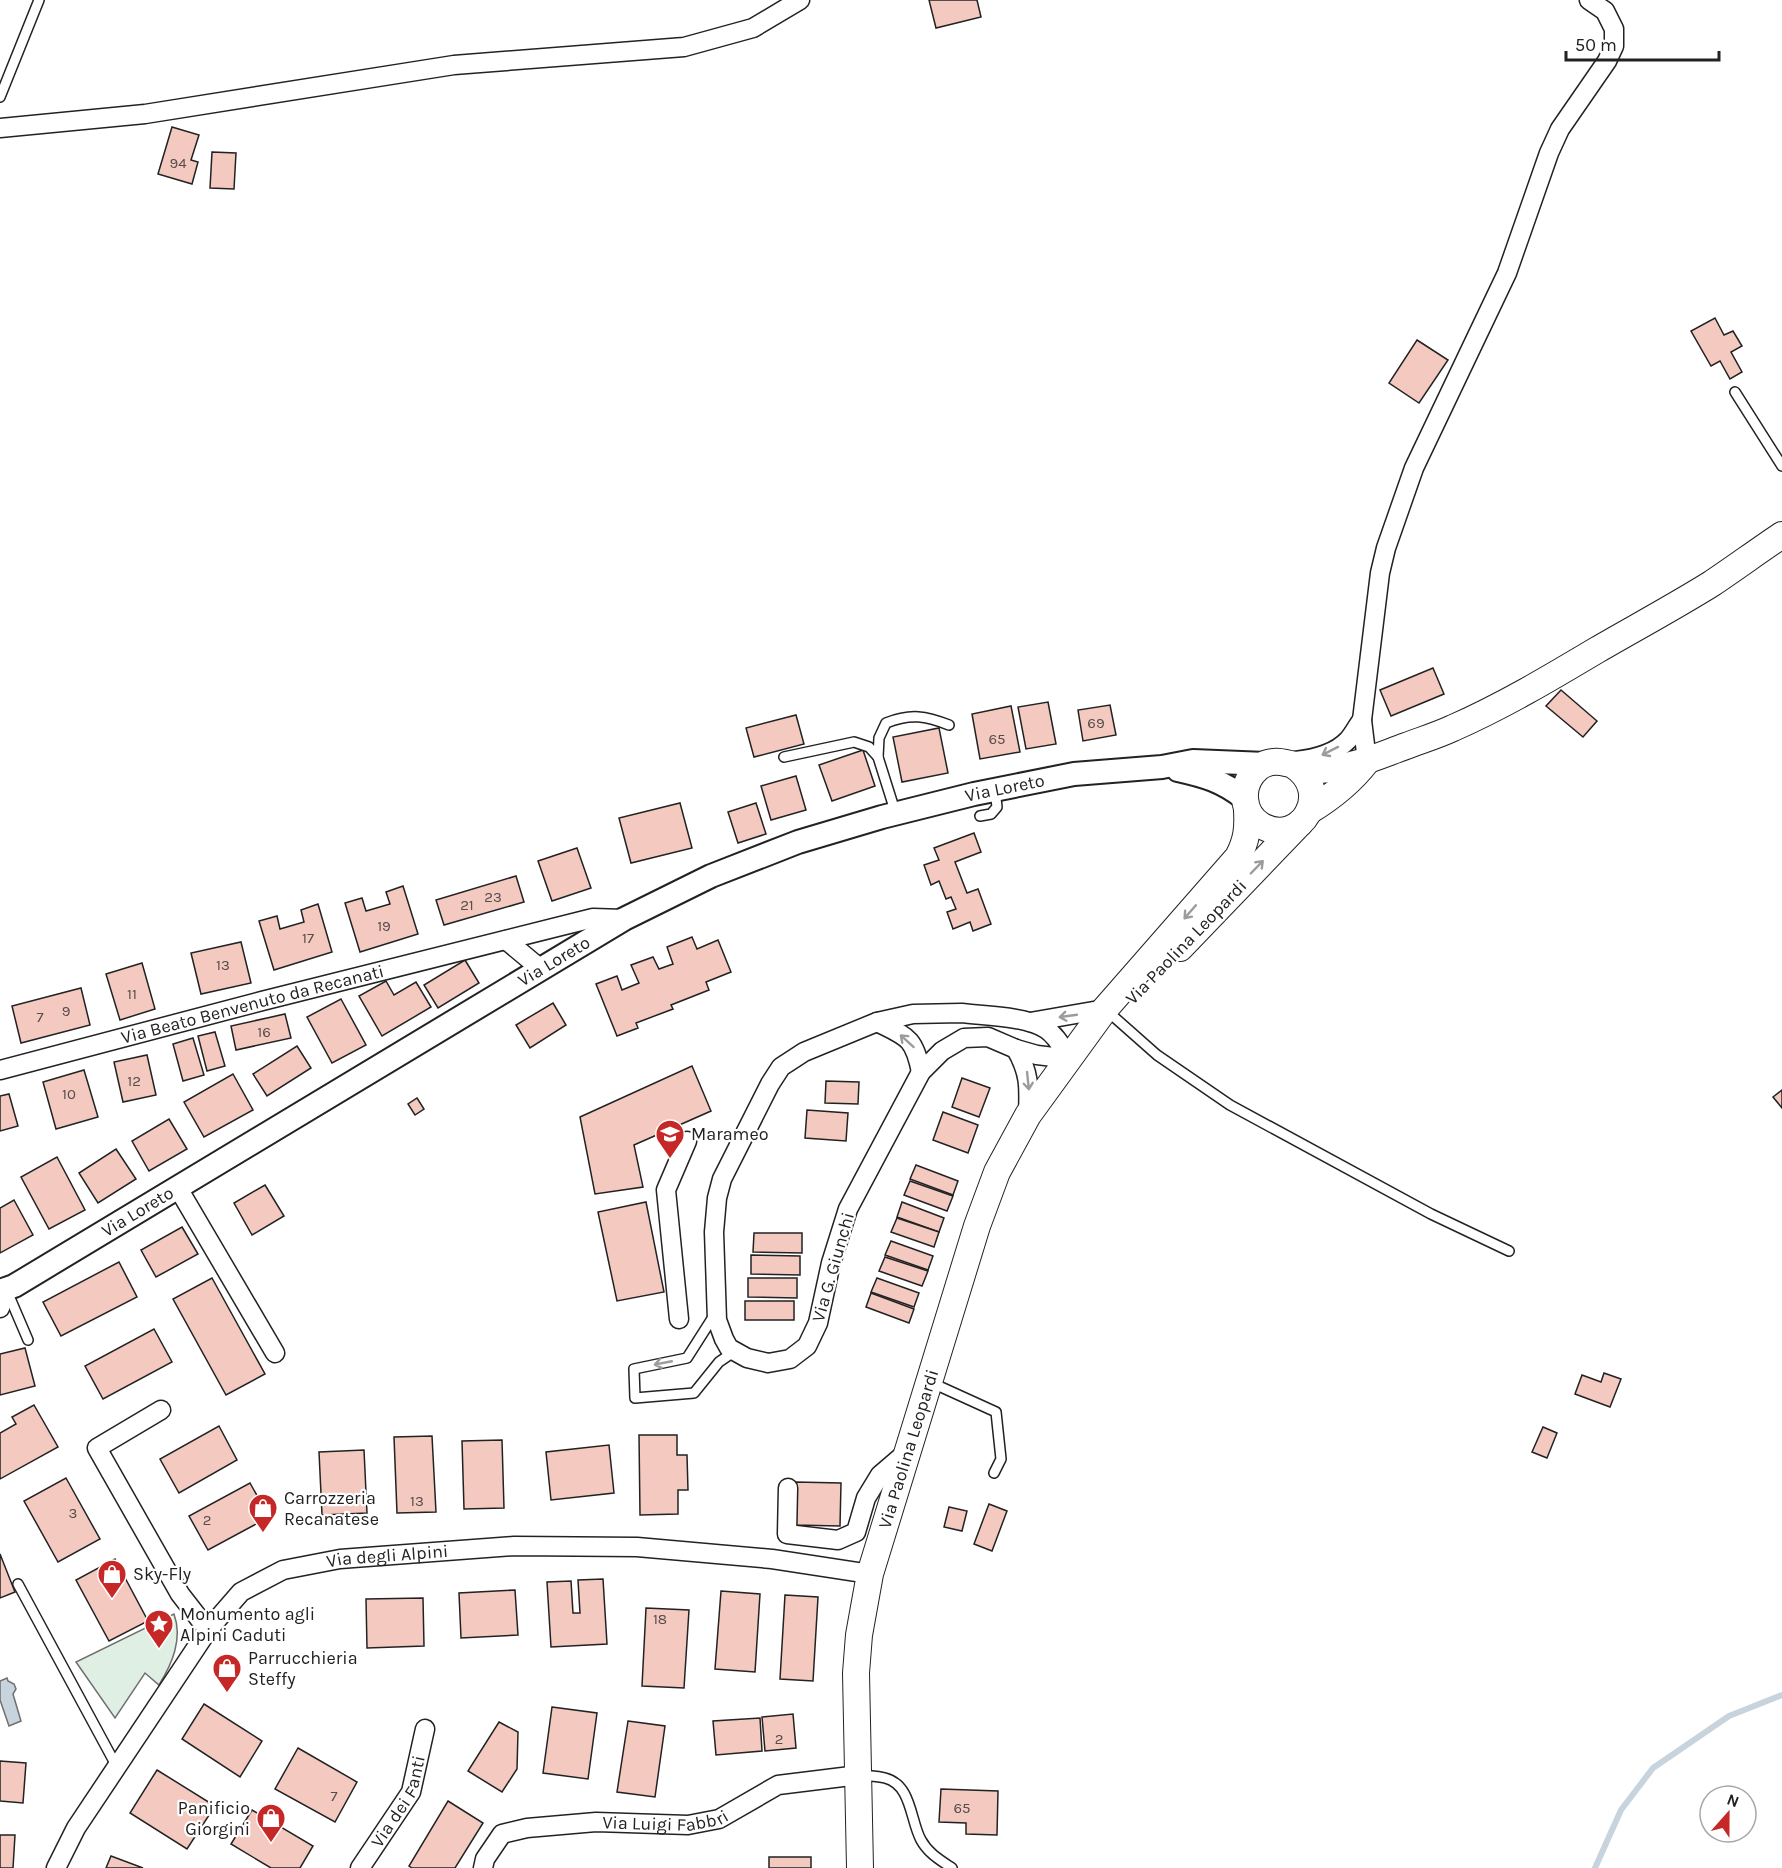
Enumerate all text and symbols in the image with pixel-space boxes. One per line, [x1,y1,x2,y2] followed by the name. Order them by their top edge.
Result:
[1566,24,1719,62] scale bar
[1575,34,1617,56] text: 50 m
[169,154,187,172] house number: 94
[1087,714,1105,732] house number: 69
[988,730,1006,748] house number: 65
[1322,745,1339,757] one-way arrow
[963,769,1046,807] street label: Via Loreto
[1250,860,1265,875] one-way arrow
[1121,875,1251,1009] street label: Via Paolina Leopardi
[484,888,502,906] house number: 23
[460,896,474,914] house number: 21
[1183,904,1197,919] one-way arrow
[377,917,391,935] house number: 19
[302,929,314,947] house number: 17
[514,931,594,991] street label: Via Loreto
[216,956,230,974] house number: 13
[119,960,386,1049] street label: Via Beato Benvenuto da Recanati
[127,985,137,1003] house number: 11
[62,1002,70,1020] house number: 9
[36,1008,44,1026] house number: 7
[1058,1010,1078,1021] one-way arrow
[257,1023,271,1041] house number: 16
[900,1034,915,1048] one-way arrow
[1023,1070,1034,1090] one-way arrow
[127,1072,141,1090] house number: 12
[62,1085,76,1103] house number: 10
[654,1118,686,1160] school or university icon: Marameo
[691,1123,769,1145] place label: Marameo
[97,1182,178,1242] street label: Via Loreto
[807,1210,859,1324] street label: Via G. Giunchi
[654,1358,674,1369] one-way arrow
[874,1367,943,1531] street label: Via Paolina Leopardi
[284,1487,379,1530] place label: Carrozzeria Recanatese
[247,1492,279,1534] shop icon: Carrozzeria Recanatese
[410,1492,424,1510] house number: 13
[69,1504,77,1522] house number: 3
[203,1511,211,1529] house number: 2
[325,1540,449,1572] street label: Via degli Alpini
[96,1558,128,1600] shop icon: Sky-Fly
[133,1563,192,1585] place label: Sky-Fly
[180,1603,315,1646] place label: Monumento agli Alpini Caduti
[143,1608,175,1650] place icon: Monumento agli Alpini Caduti
[653,1610,667,1628] house number: 18
[248,1647,358,1690] place label: Parrucchieria Steffy
[211,1652,243,1694] shop icon: Parrucchieria Steffy
[775,1730,783,1748] house number: 2
[366,1753,430,1851] street label: Via dei Fanti
[1698,1784,1758,1844] north arrow
[330,1787,338,1805] house number: 7
[1724,1790,1742,1811] text: N
[178,1797,250,1840] place label: Panificio Giorgini
[953,1799,971,1817] house number: 65
[255,1802,287,1844] shop icon: Panificio Giorgini
[602,1805,732,1836] street label: Via Luigi Fabbri

